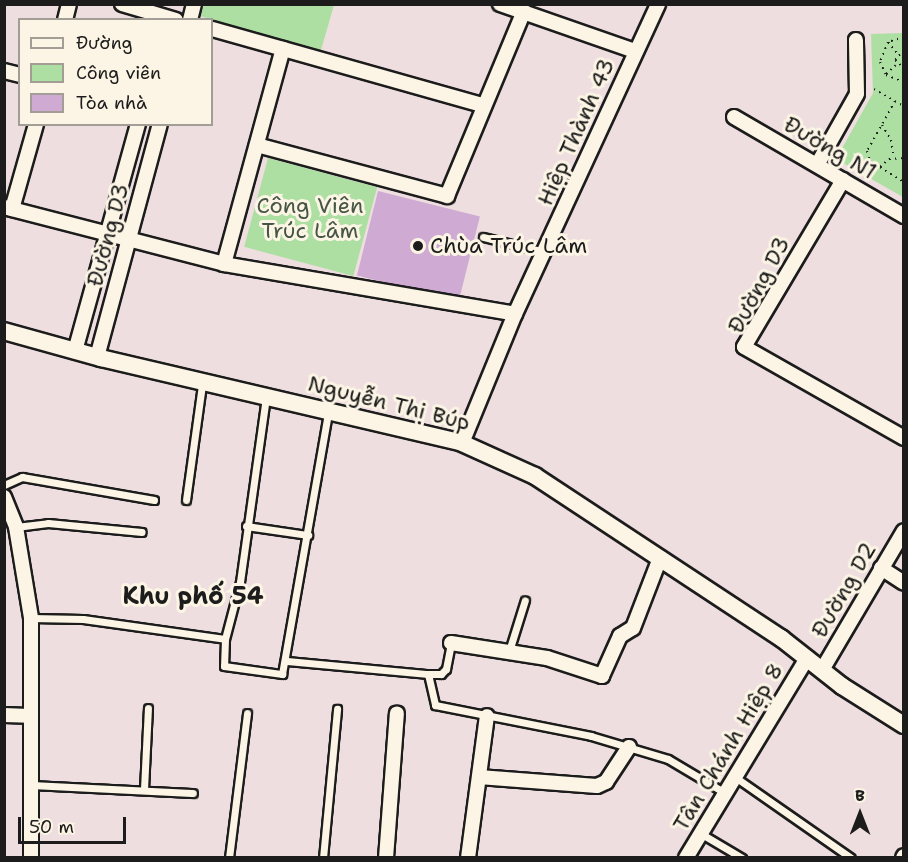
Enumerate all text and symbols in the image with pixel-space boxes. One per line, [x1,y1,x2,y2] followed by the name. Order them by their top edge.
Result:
[18,18,213,126] legend
[76,31,133,55] text: Đường
[532,55,620,209] street label: Hiệp Thành 43
[76,61,161,85] text: Công viên
[76,91,147,115] text: Tòa nhà
[779,111,881,185] street label: Đường N1
[82,181,134,289] street label: Đường D3
[256,192,364,243] park label: Công Viên Trúc Lâm
[723,232,795,338] street label: Đường D3
[430,233,587,259] place label: Chùa Trúc Lâm
[411,239,425,253] marker: Chùa Trúc Lâm
[305,370,473,436] street label: Nguyễn Thị Búp
[806,538,882,642] street label: Đường D2
[123,583,263,611] district label: Khu phố 54
[667,658,789,836] street label: Tân Chánh Hiệp 8
[830,784,890,844] north arrow
[855,785,865,806] text: B
[21,805,129,843] scale bar
[29,815,74,839] text: 50 m

